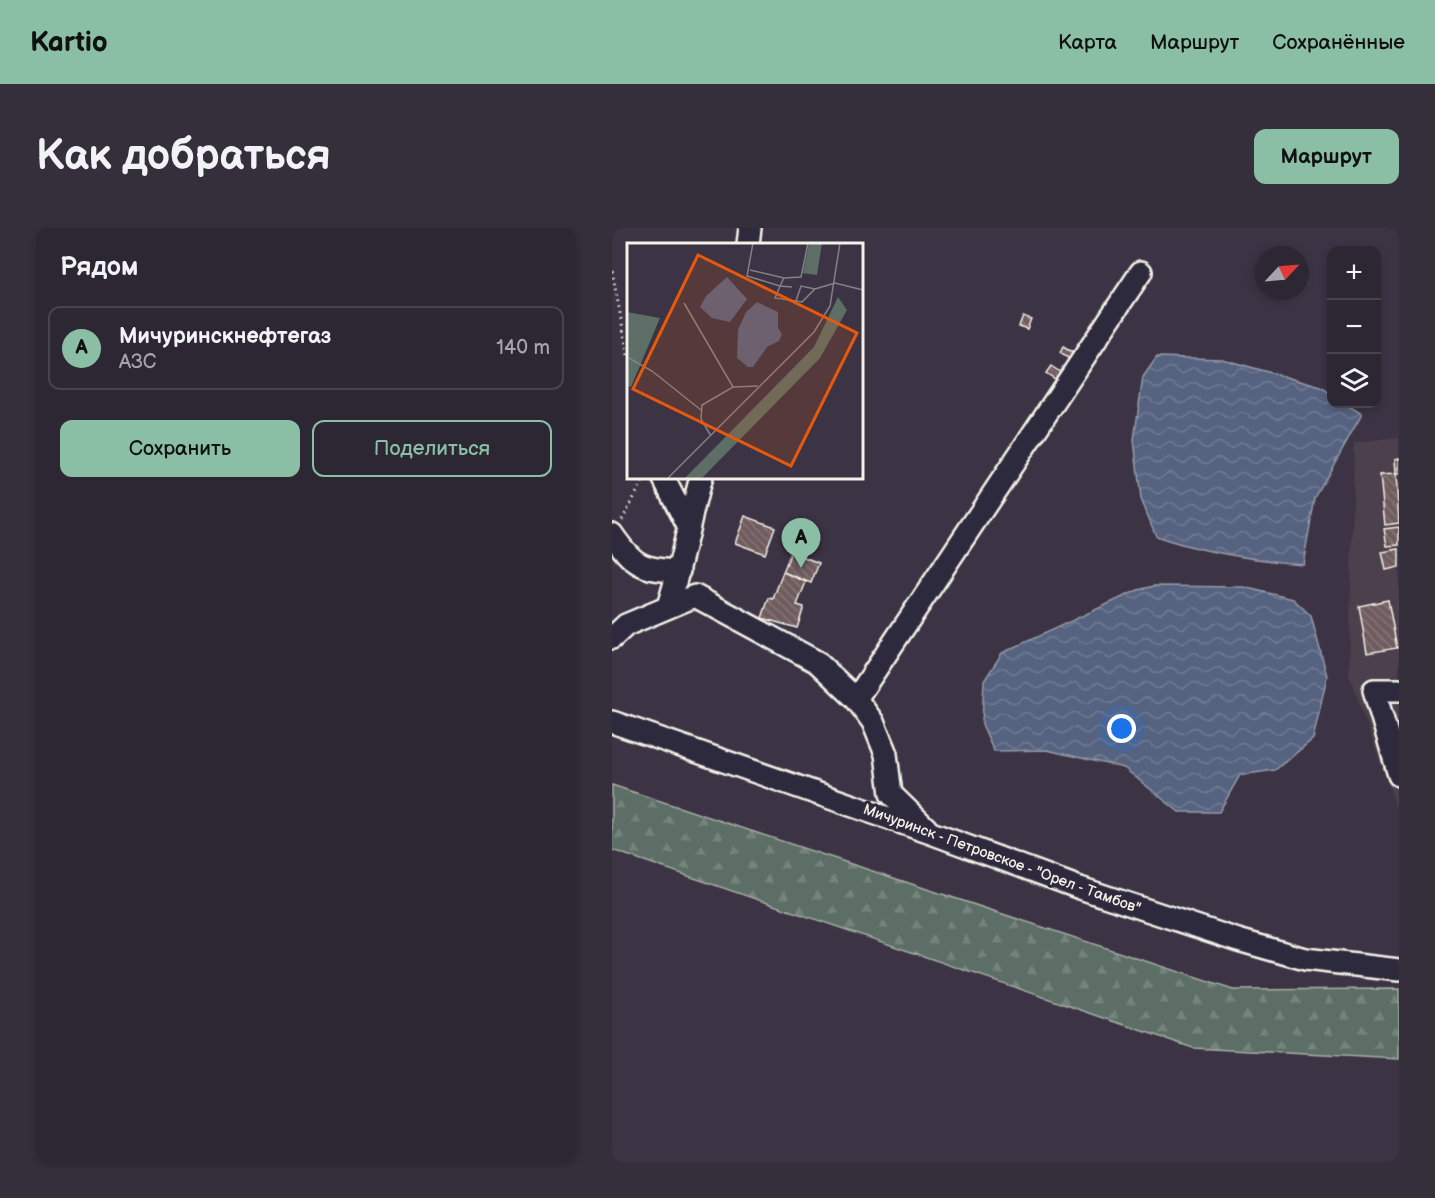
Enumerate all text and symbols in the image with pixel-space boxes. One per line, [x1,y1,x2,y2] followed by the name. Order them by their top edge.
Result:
[30,26,108,59] text: Kartio
[1058,30,1117,55] text: Карта
[1150,30,1239,55] text: Маршрут
[1272,30,1405,55] text: Сохранённые
[1254,129,1399,184] button: Маршрут
[36,131,331,182] text: Как добраться
[627,243,862,478] inset map
[1255,246,1309,300] north arrow
[1327,246,1381,408] map controls
[1327,246,1381,300] button: +
[60,252,138,283] text: Рядом
[1327,300,1381,354] button: −
[119,323,331,350] text: Мичуринскнефтегаз
[75,336,88,360] text: A
[496,336,550,360] text: 140 m
[119,350,156,374] text: АЗС
[1327,354,1381,408] button: layers
[60,420,300,477] button: Сохранить
[312,420,552,477] button: Поделиться
[782,518,820,568] pin: A
[1107,714,1136,743] your location
[861,800,1143,918] street label: Мичуринск - Петровское - "Орел - Тамбов"

